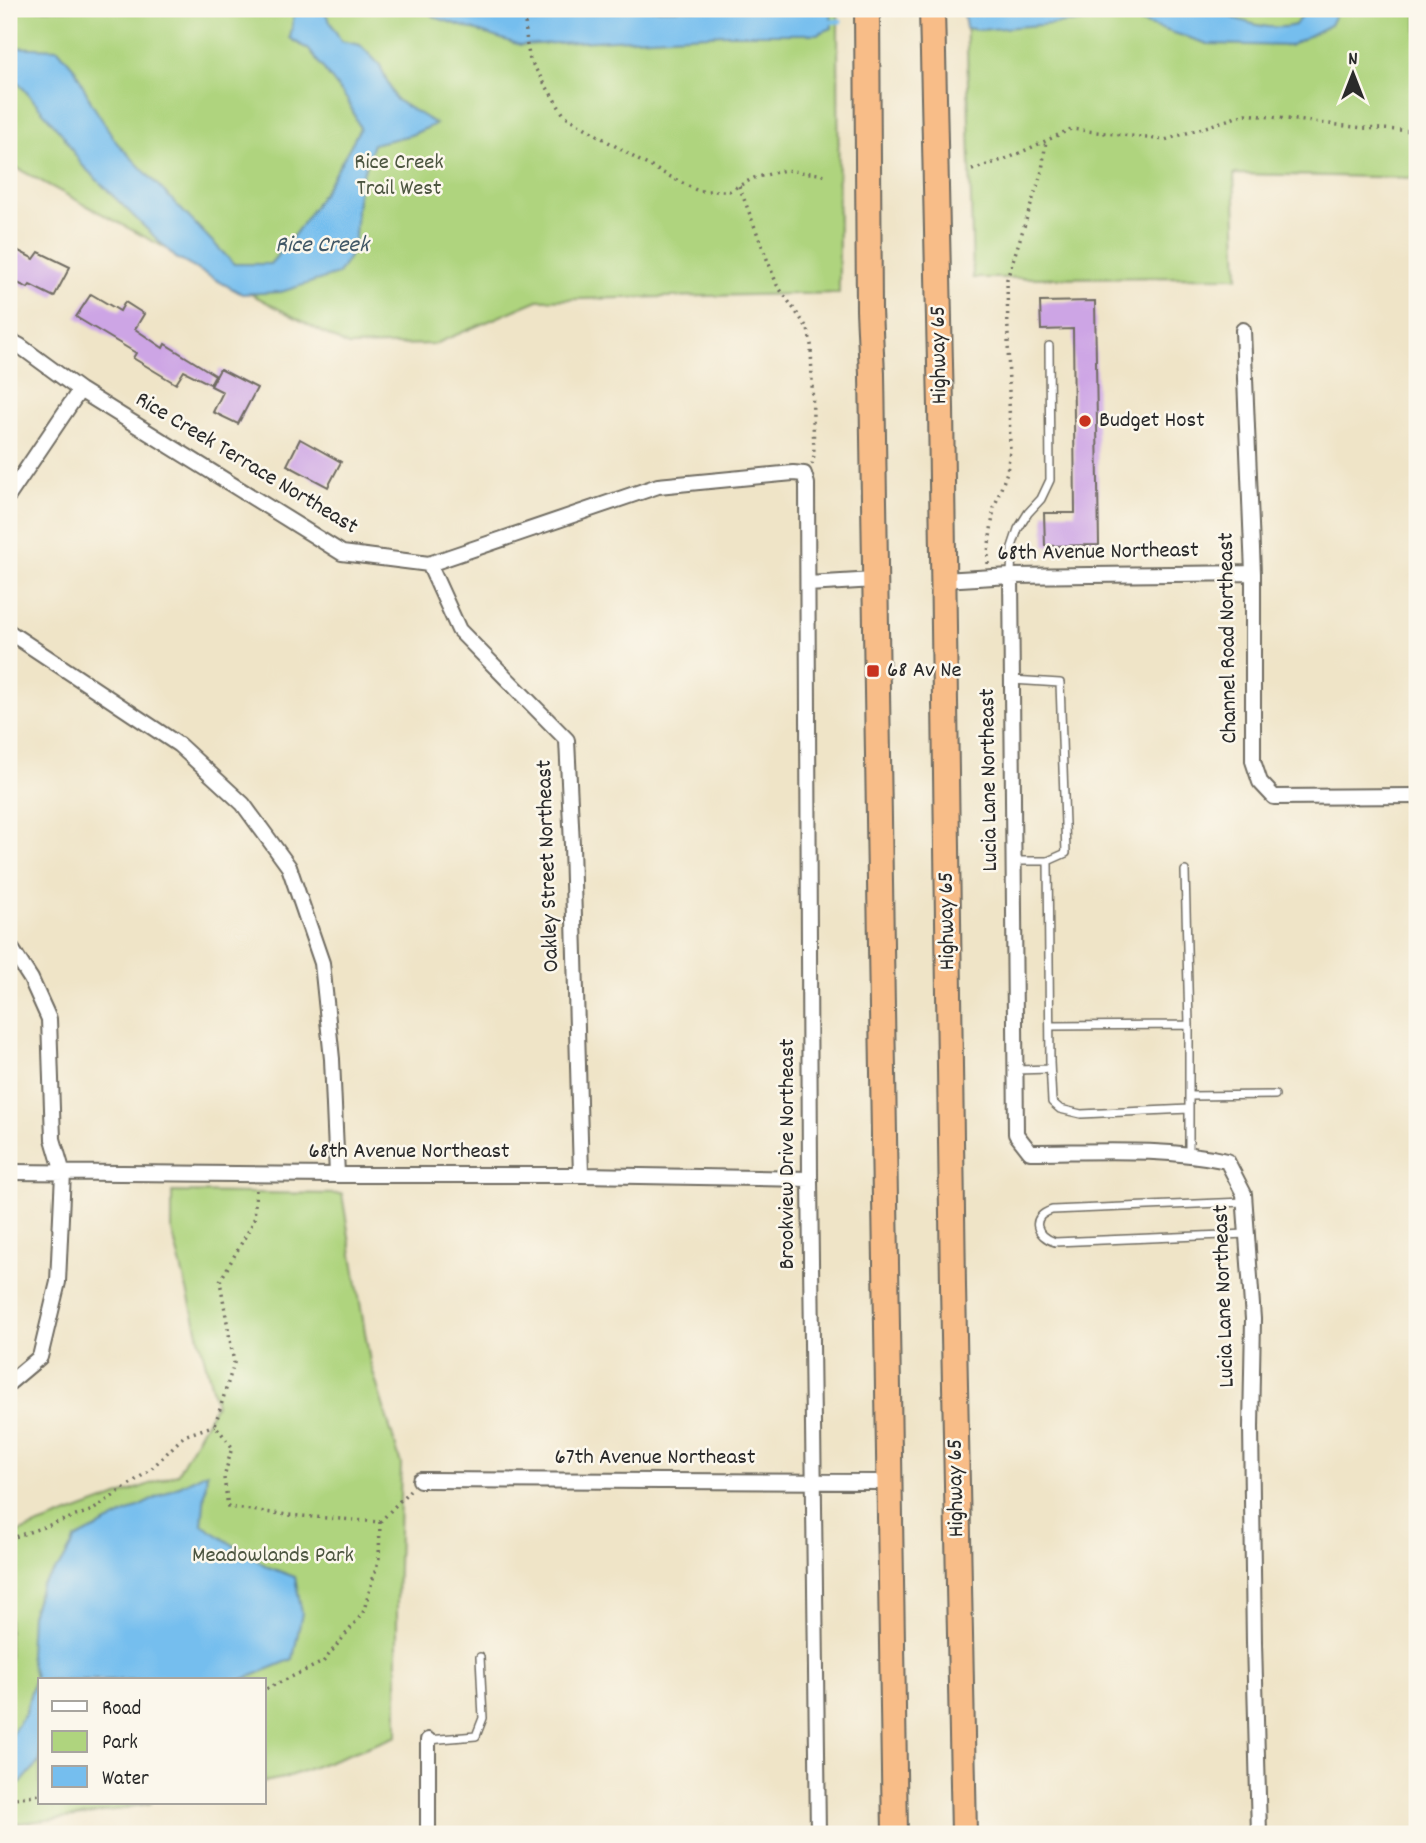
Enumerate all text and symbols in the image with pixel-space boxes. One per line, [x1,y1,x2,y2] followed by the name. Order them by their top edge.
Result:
[1318,38,1388,108] north arrow
[1348,47,1358,74] text: N
[354,147,444,206] park label: Rice Creek Trail West
[275,229,371,263] water label: Rice Creek
[923,305,957,405] street label: Highway 65
[128,384,364,544] street label: Rice Creek Terrace Northeast
[1099,405,1205,438] place label: Budget Host
[1077,413,1093,429] marker: Budget Host
[1211,532,1247,744] street label: Channel Road Northeast
[997,535,1199,571] street label: 68th Avenue Northeast
[887,655,962,688] place label: 68 Av Ne
[865,663,881,679] marker: 68 Av Ne
[972,688,1008,872] street label: Lucia Lane Northeast
[529,759,569,973] street label: Oakley Street Northeast
[931,871,965,971] street label: Highway 65
[772,1038,805,1270] street label: Brookview Drive Northeast
[308,1136,510,1169] street label: 68th Avenue Northeast
[1205,1204,1245,1388] street label: Lucia Lane Northeast
[940,1438,974,1538] street label: Highway 65
[555,1442,755,1475] street label: 67th Avenue Northeast
[192,1540,354,1573] park label: Meadowlands Park
[38,1678,266,1804] legend
[102,1695,141,1725] text: Road
[102,1729,138,1759] text: Park
[102,1765,149,1795] text: Water

